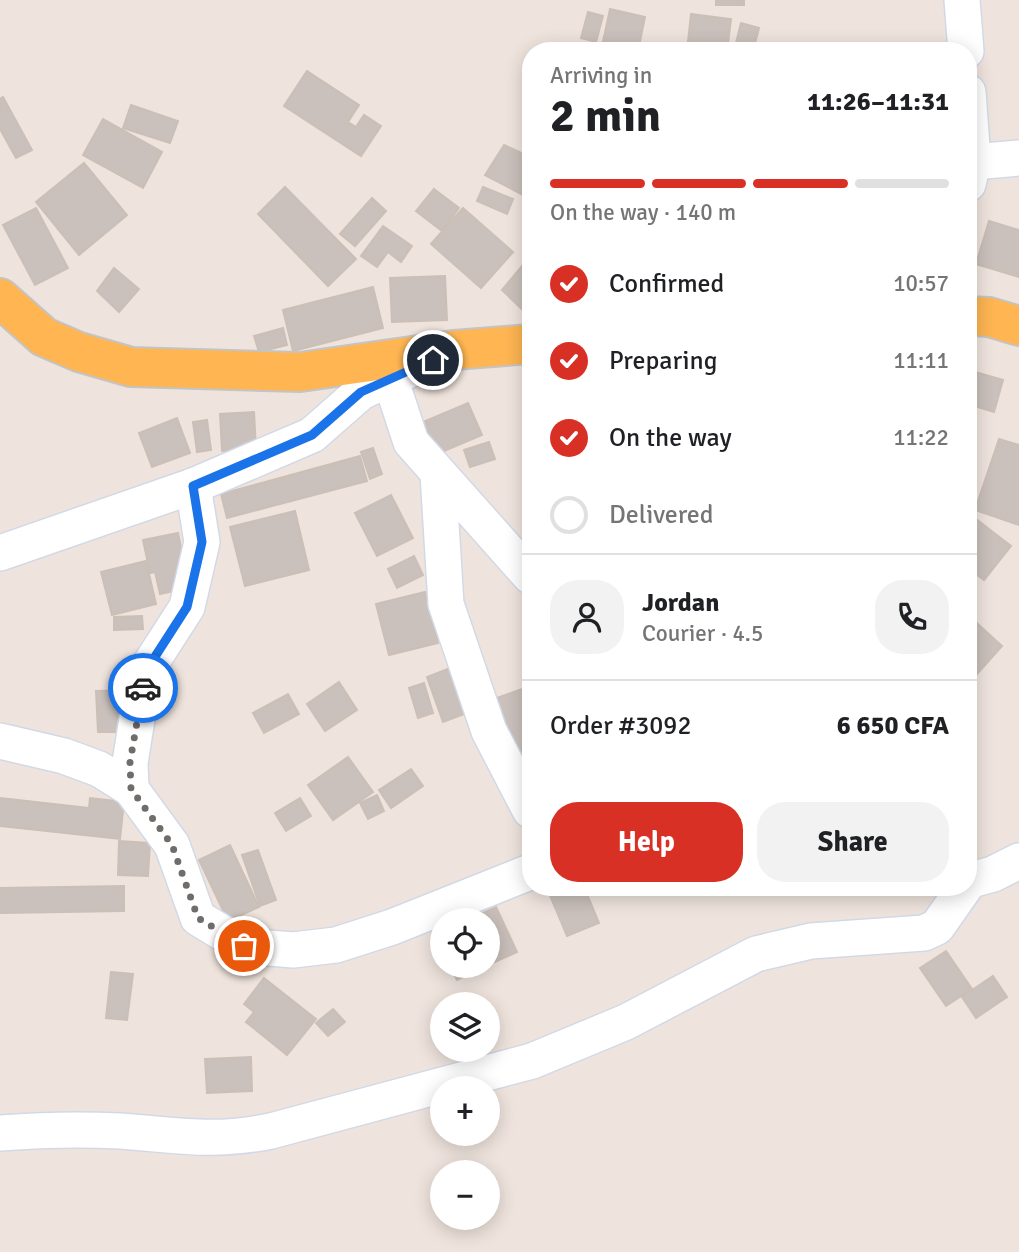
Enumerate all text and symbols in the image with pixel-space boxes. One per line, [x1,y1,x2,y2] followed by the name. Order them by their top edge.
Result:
[550,61,652,90] text: Arriving in
[807,86,949,118] text: 11:26–11:31
[550,88,661,144] text: 2 min
[550,198,736,227] text: On the way · 140 m
[550,265,588,303] icon: check
[609,268,724,300] text: Confirmed
[893,269,949,298] text: 10:57
[403,330,463,390] pin
[414,341,452,379] icon: home
[550,342,588,380] icon: check
[609,345,717,377] text: Preparing
[893,346,949,375] text: 11:11
[550,419,588,457] icon: check
[609,422,732,454] text: On the way
[893,423,949,452] text: 11:22
[609,499,714,531] text: Delivered
[550,580,624,654] button: person
[875,580,949,654] button: phone
[642,587,719,619] text: Jordan
[642,619,763,648] text: Courier · 4.5
[108,653,178,723] courier
[124,669,162,707] icon: car
[550,710,691,742] text: Order #3092
[837,710,949,742] text: 6 650 CFA
[550,802,743,882] button: Help
[757,802,949,882] button: Share
[430,908,500,1230] map controls
[430,908,500,978] button: locate
[214,916,274,976] pin
[225,927,263,965] icon: bag
[430,992,500,1062] button: layers
[430,1076,500,1146] button: +
[430,1160,500,1230] button: −

